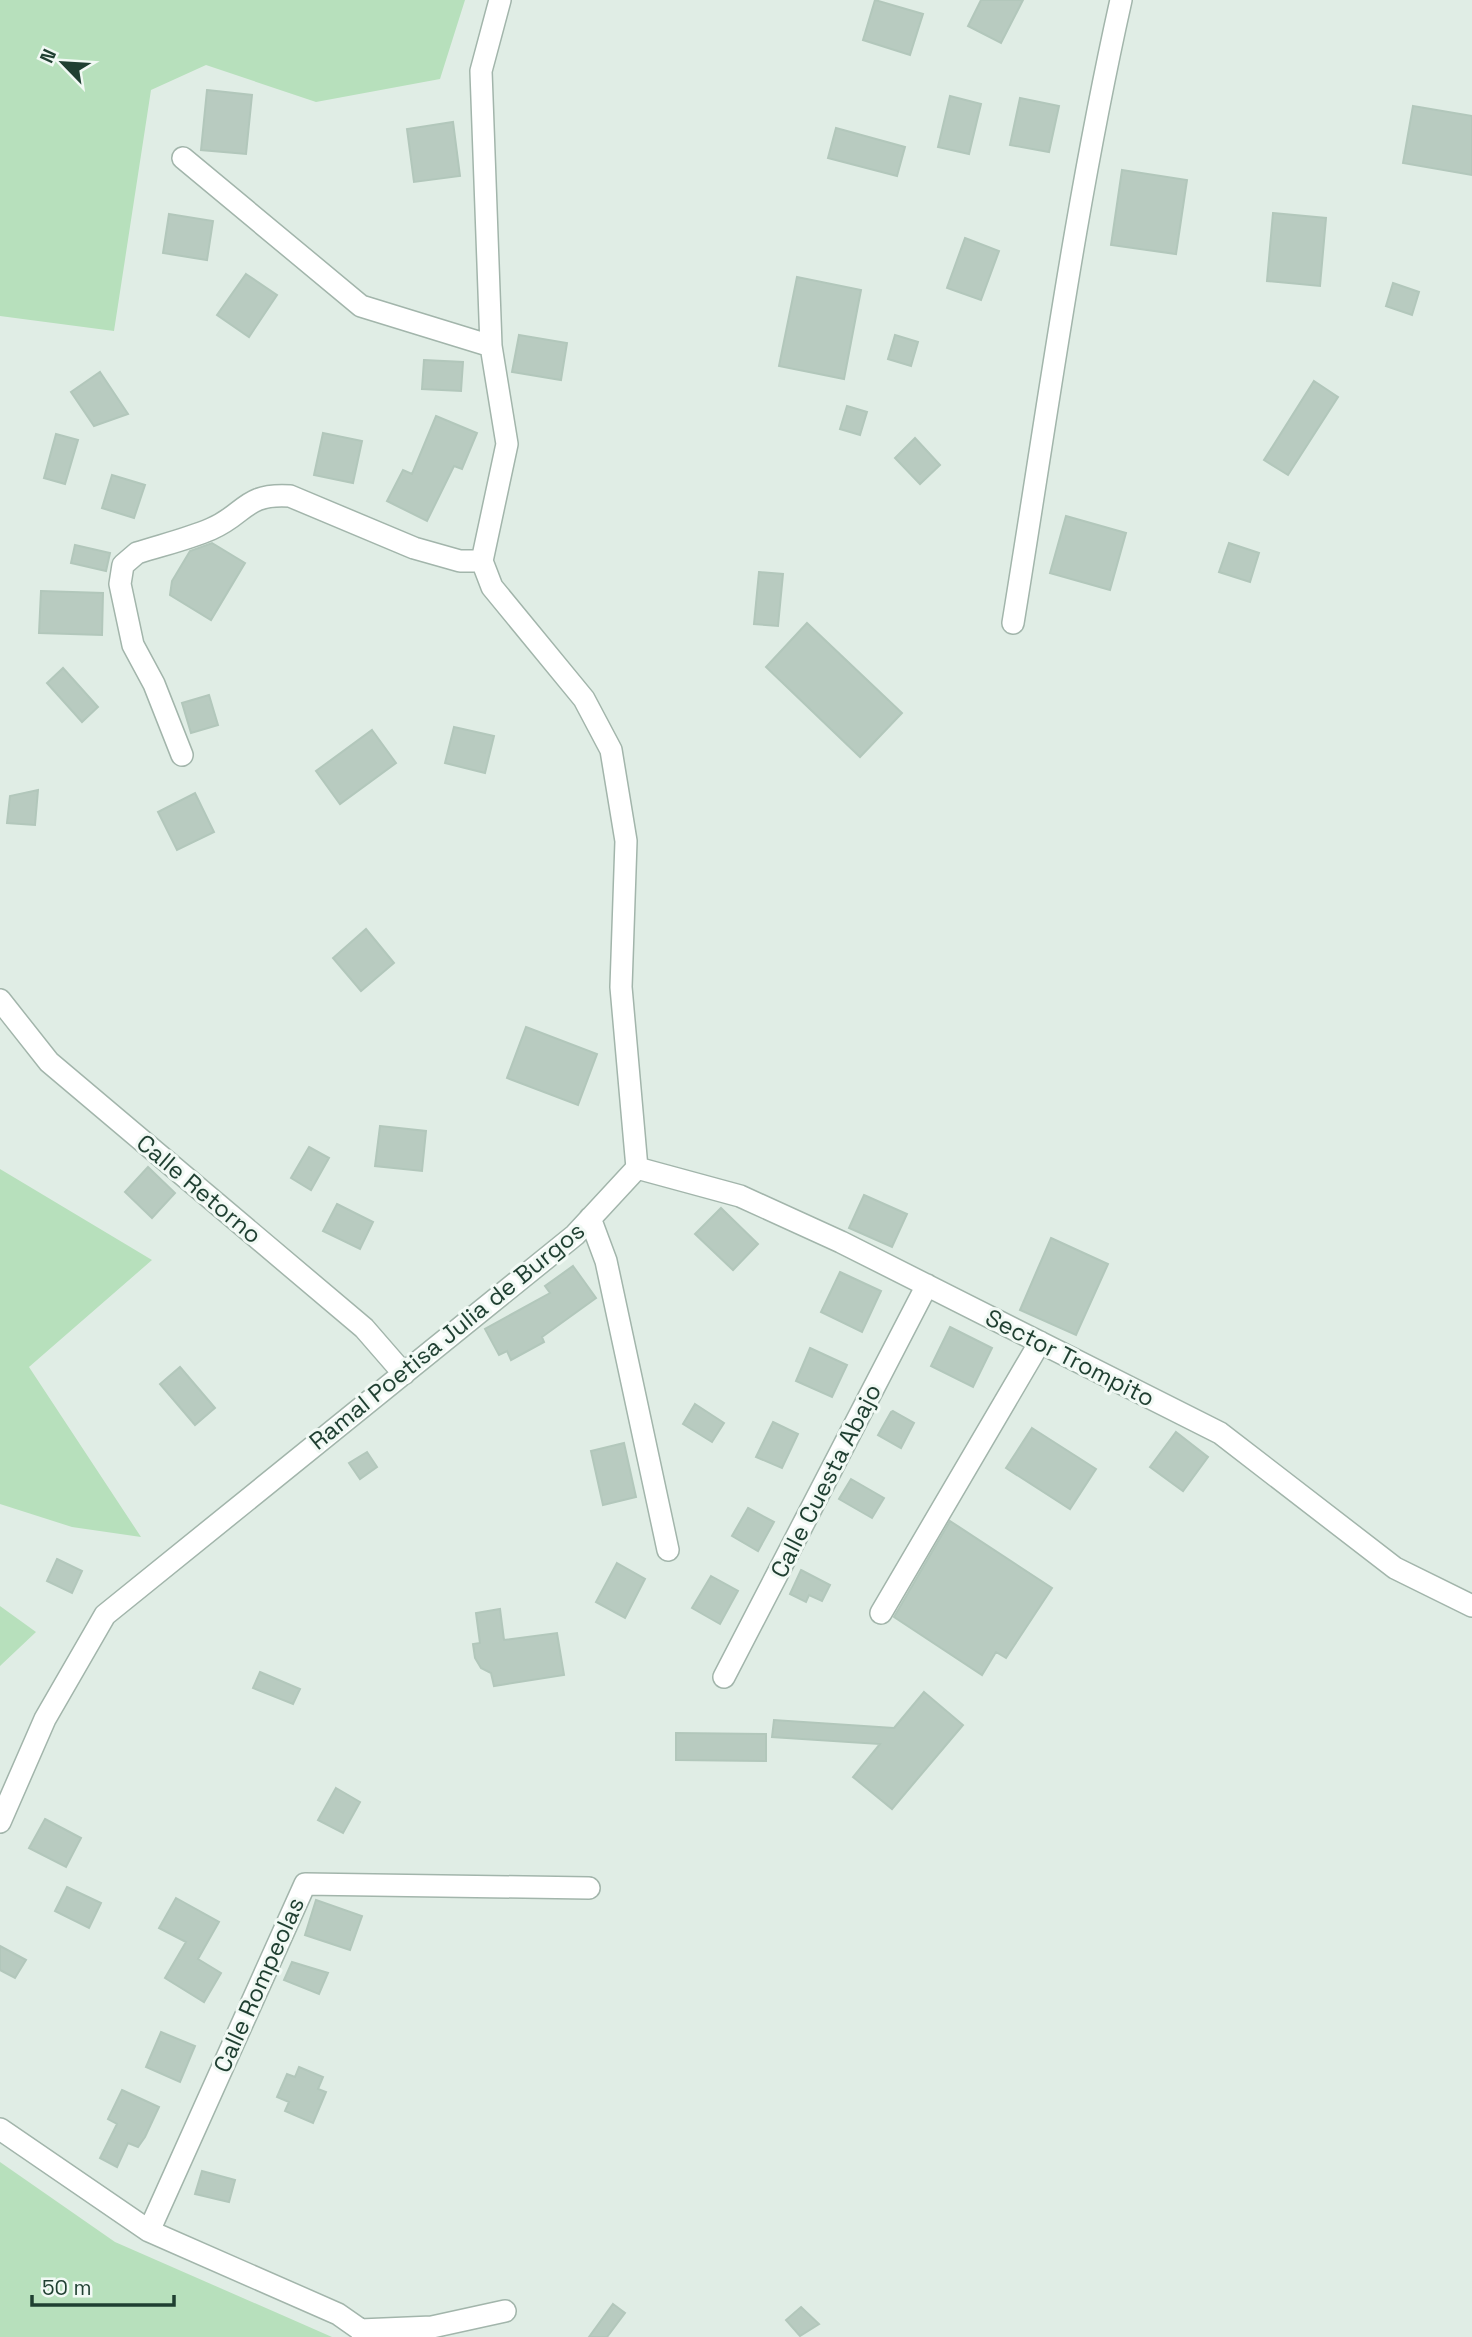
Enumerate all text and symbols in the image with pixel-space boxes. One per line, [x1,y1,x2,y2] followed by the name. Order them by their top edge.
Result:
[28,28,98,98] north arrow
[34,45,62,67] text: N
[130,1127,268,1250] street label: Calle Retorno
[303,1215,591,1456] street label: Ramal Poetisa Julia de Burgos
[980,1302,1160,1414] street label: Sector Trompito
[763,1378,888,1583] street label: Calle Cuesta Abajo
[206,1892,311,2077] street label: Calle Rompeolas
[32,2264,173,2308] scale bar
[42,2274,92,2301] text: 50 m

